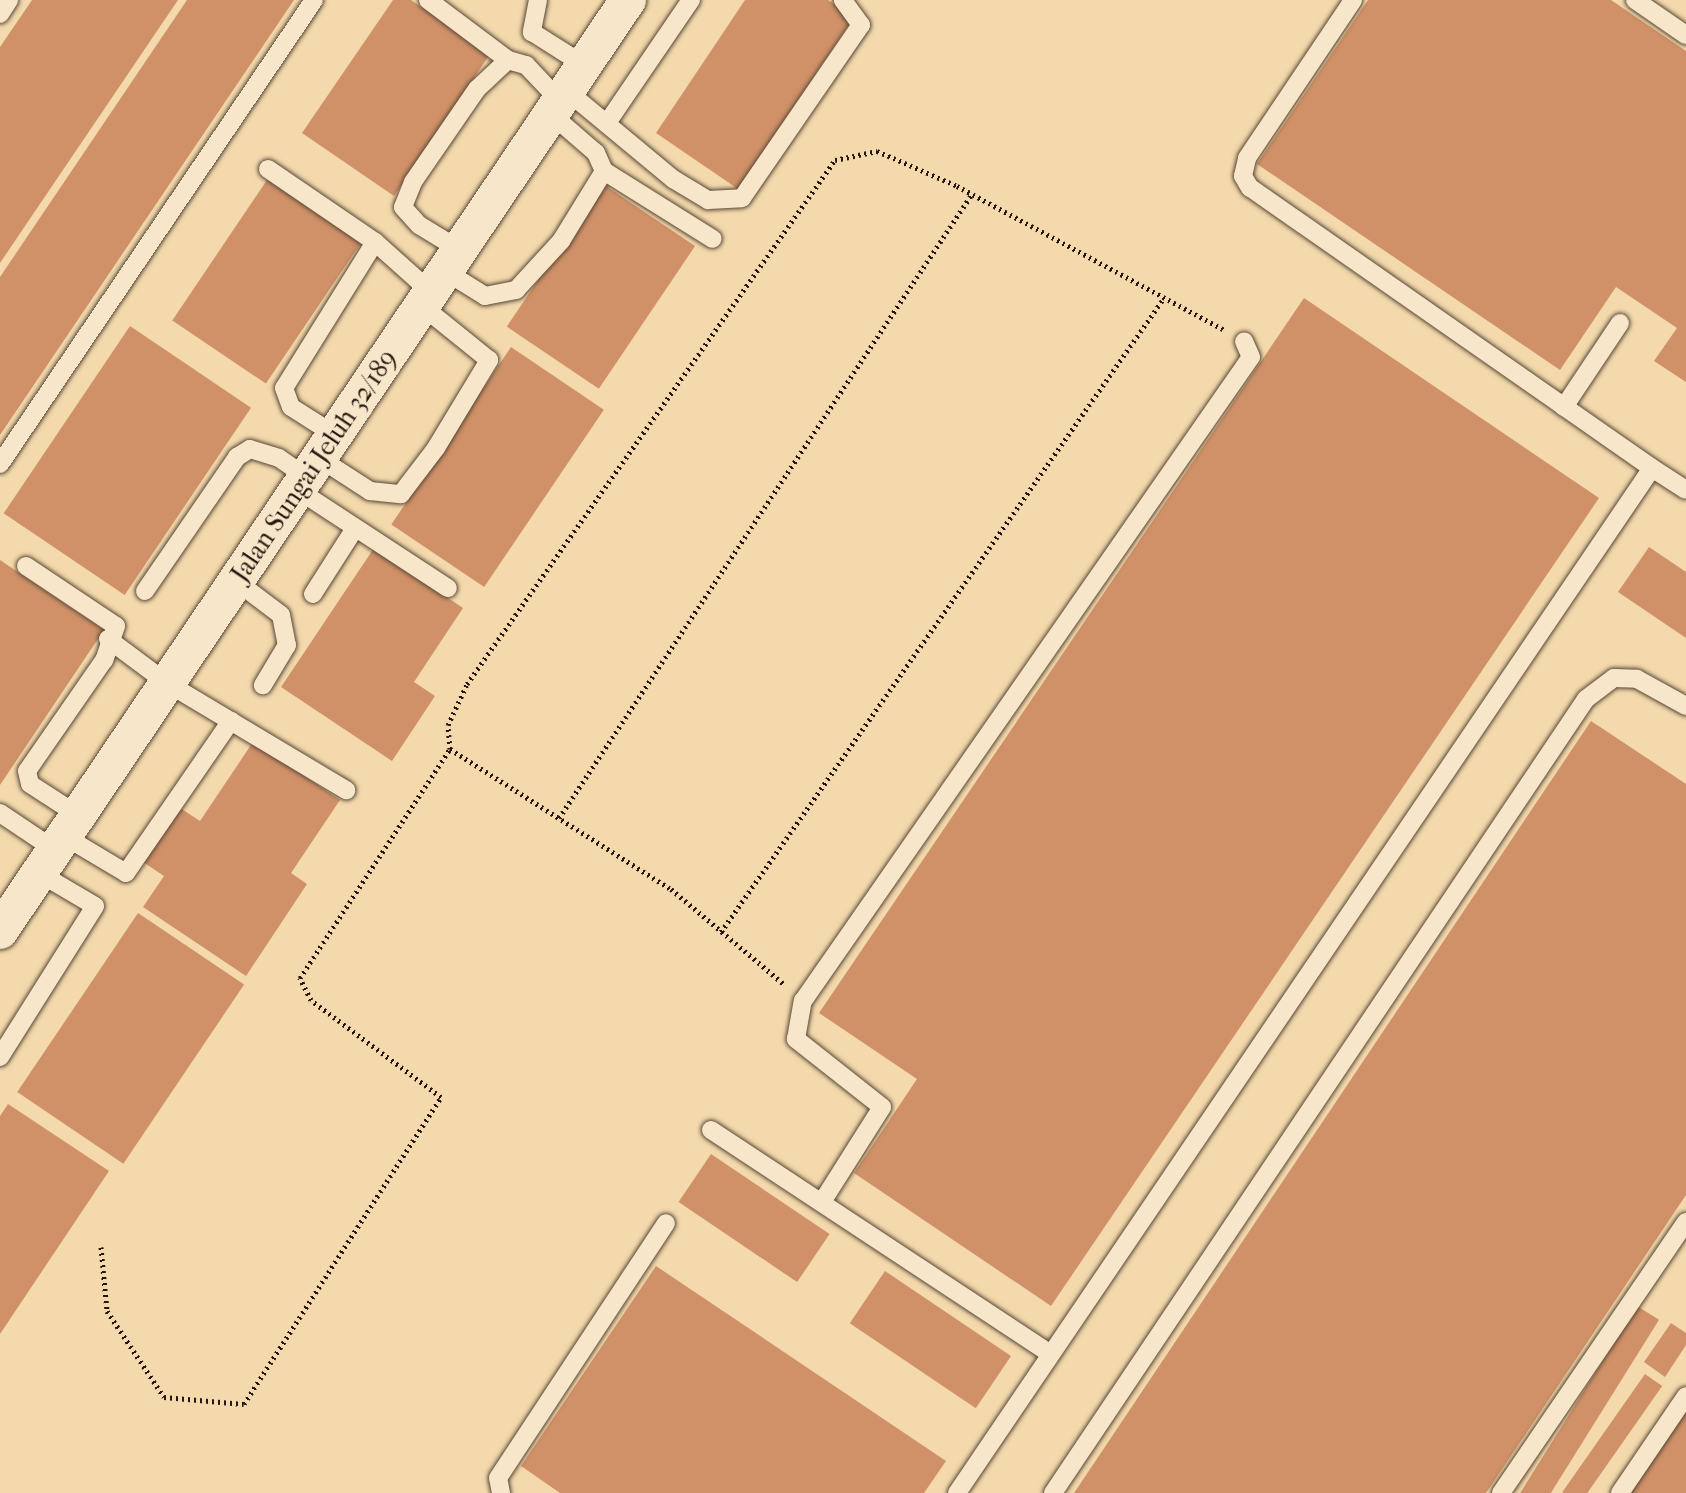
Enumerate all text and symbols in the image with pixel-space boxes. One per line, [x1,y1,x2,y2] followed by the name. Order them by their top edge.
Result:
[225,344,403,588] street label: Jalan Sungai Jeluh 32/189

